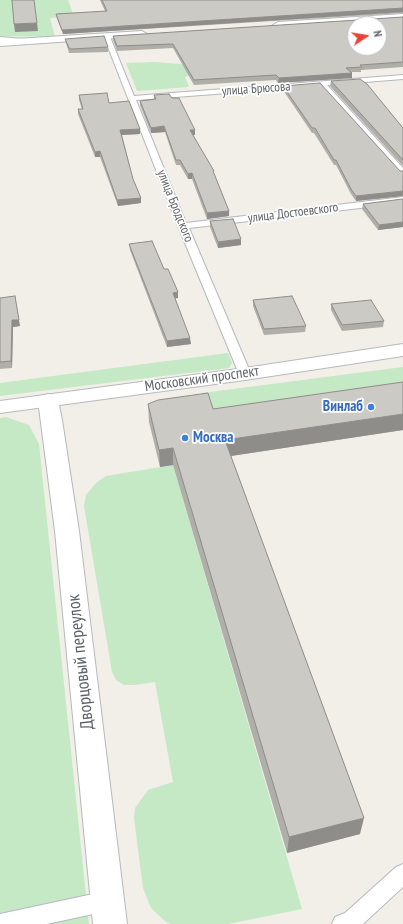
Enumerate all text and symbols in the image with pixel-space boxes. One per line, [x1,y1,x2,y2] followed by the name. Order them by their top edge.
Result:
[347,16,387,56] north arrow
[370,29,385,38] text: N
[221,79,291,99] street label: улица Брюсова
[153,168,197,244] street label: улица Бродского
[247,200,339,226] street label: улица Достоевского
[144,362,260,396] street label: Московский проспект
[323,398,363,416] place label: Винлаб
[366,402,376,412] marker: Винлаб
[193,429,233,447] place label: Москва
[180,433,190,443] marker: Москва
[63,593,99,731] street label: Дворцовый переулок

